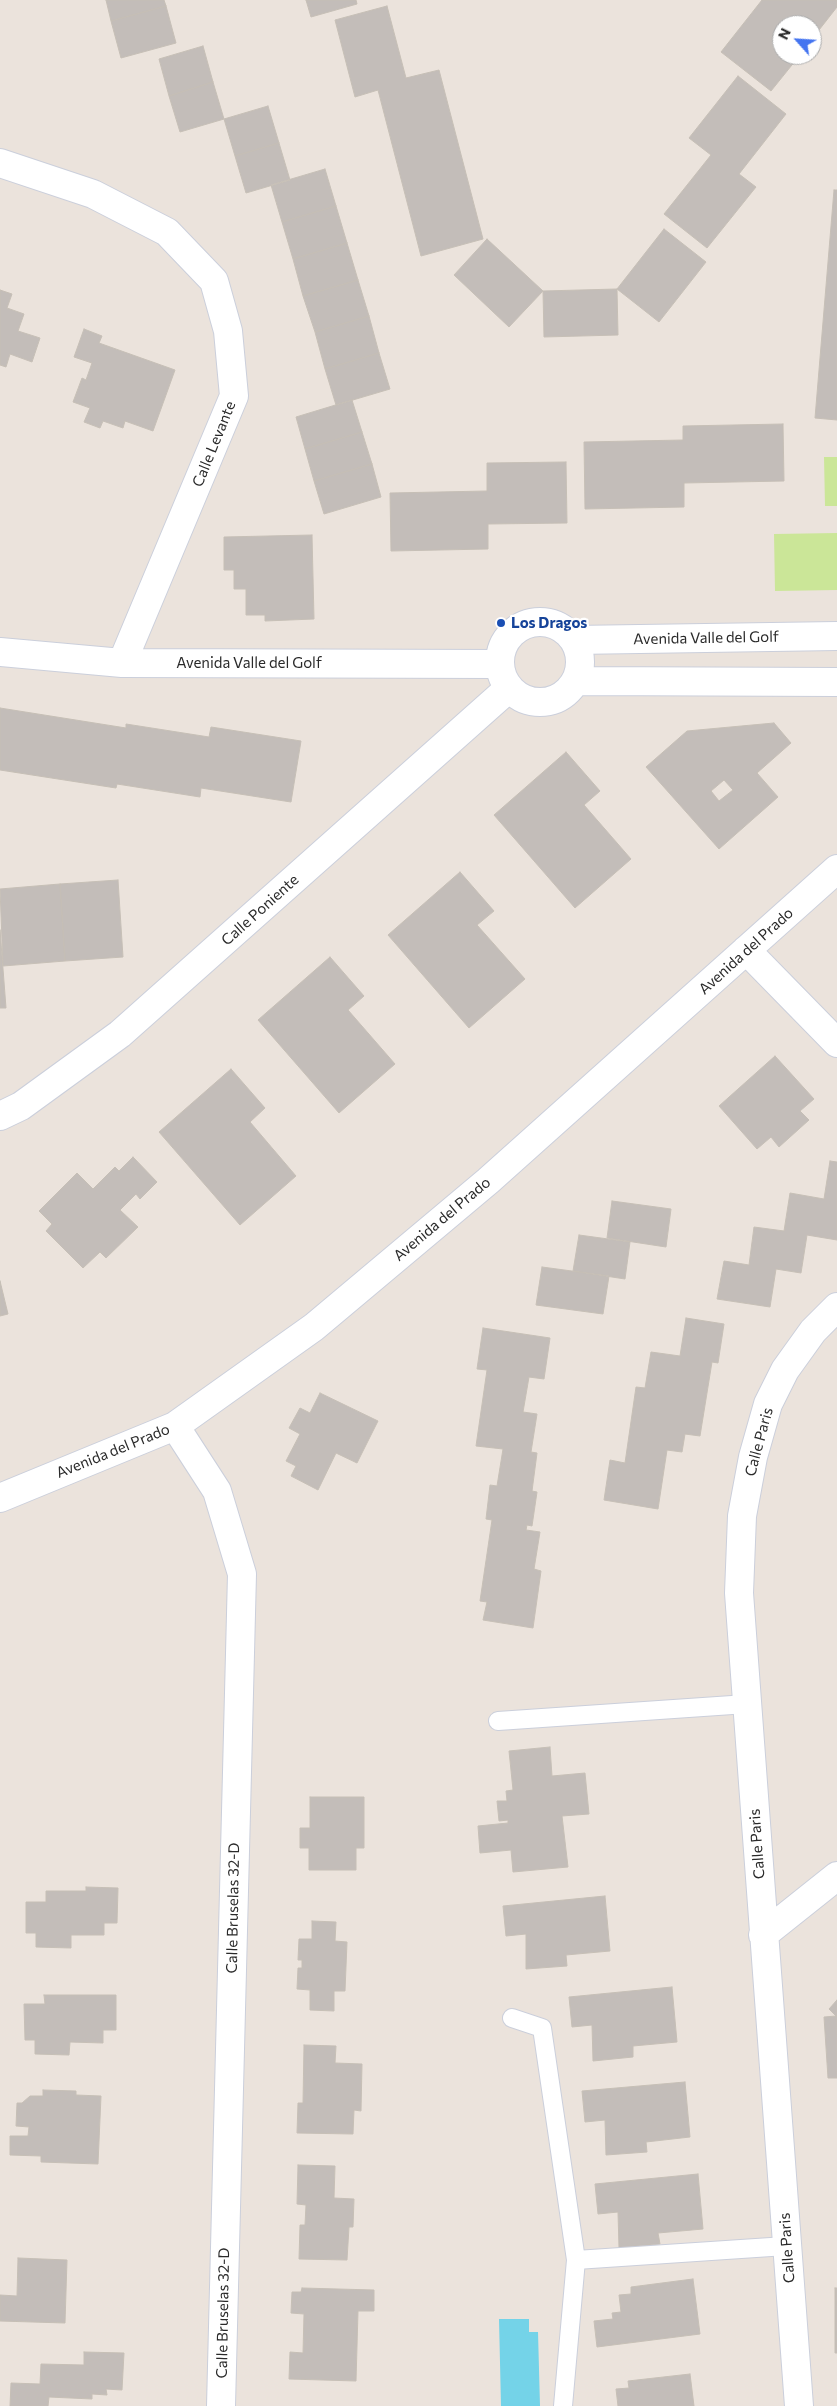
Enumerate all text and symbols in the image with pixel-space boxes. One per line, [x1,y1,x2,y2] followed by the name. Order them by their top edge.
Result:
[772,15,822,65] north arrow
[774,25,794,42] text: N
[189,399,239,489] street label: Calle Levante
[511,614,587,632] place label: Los Dragos
[495,617,507,629] marker: Los Dragos
[633,628,779,648] street label: Avenida Valle del Golf
[176,654,322,672] street label: Avenida Valle del Golf
[218,871,302,949] street label: Calle Poniente
[695,904,797,998] street label: Avenida del Prado
[390,1173,494,1265] street label: Avenida del Prado
[741,1406,777,1478] street label: Calle Paris
[54,1420,172,1482] street label: Avenida del Prado
[746,1808,768,1880] street label: Calle Paris
[223,1842,243,1974] street label: Calle Bruselas 32-D
[776,2212,798,2284] street label: Calle Paris
[213,2247,233,2379] street label: Calle Bruselas 32-D

